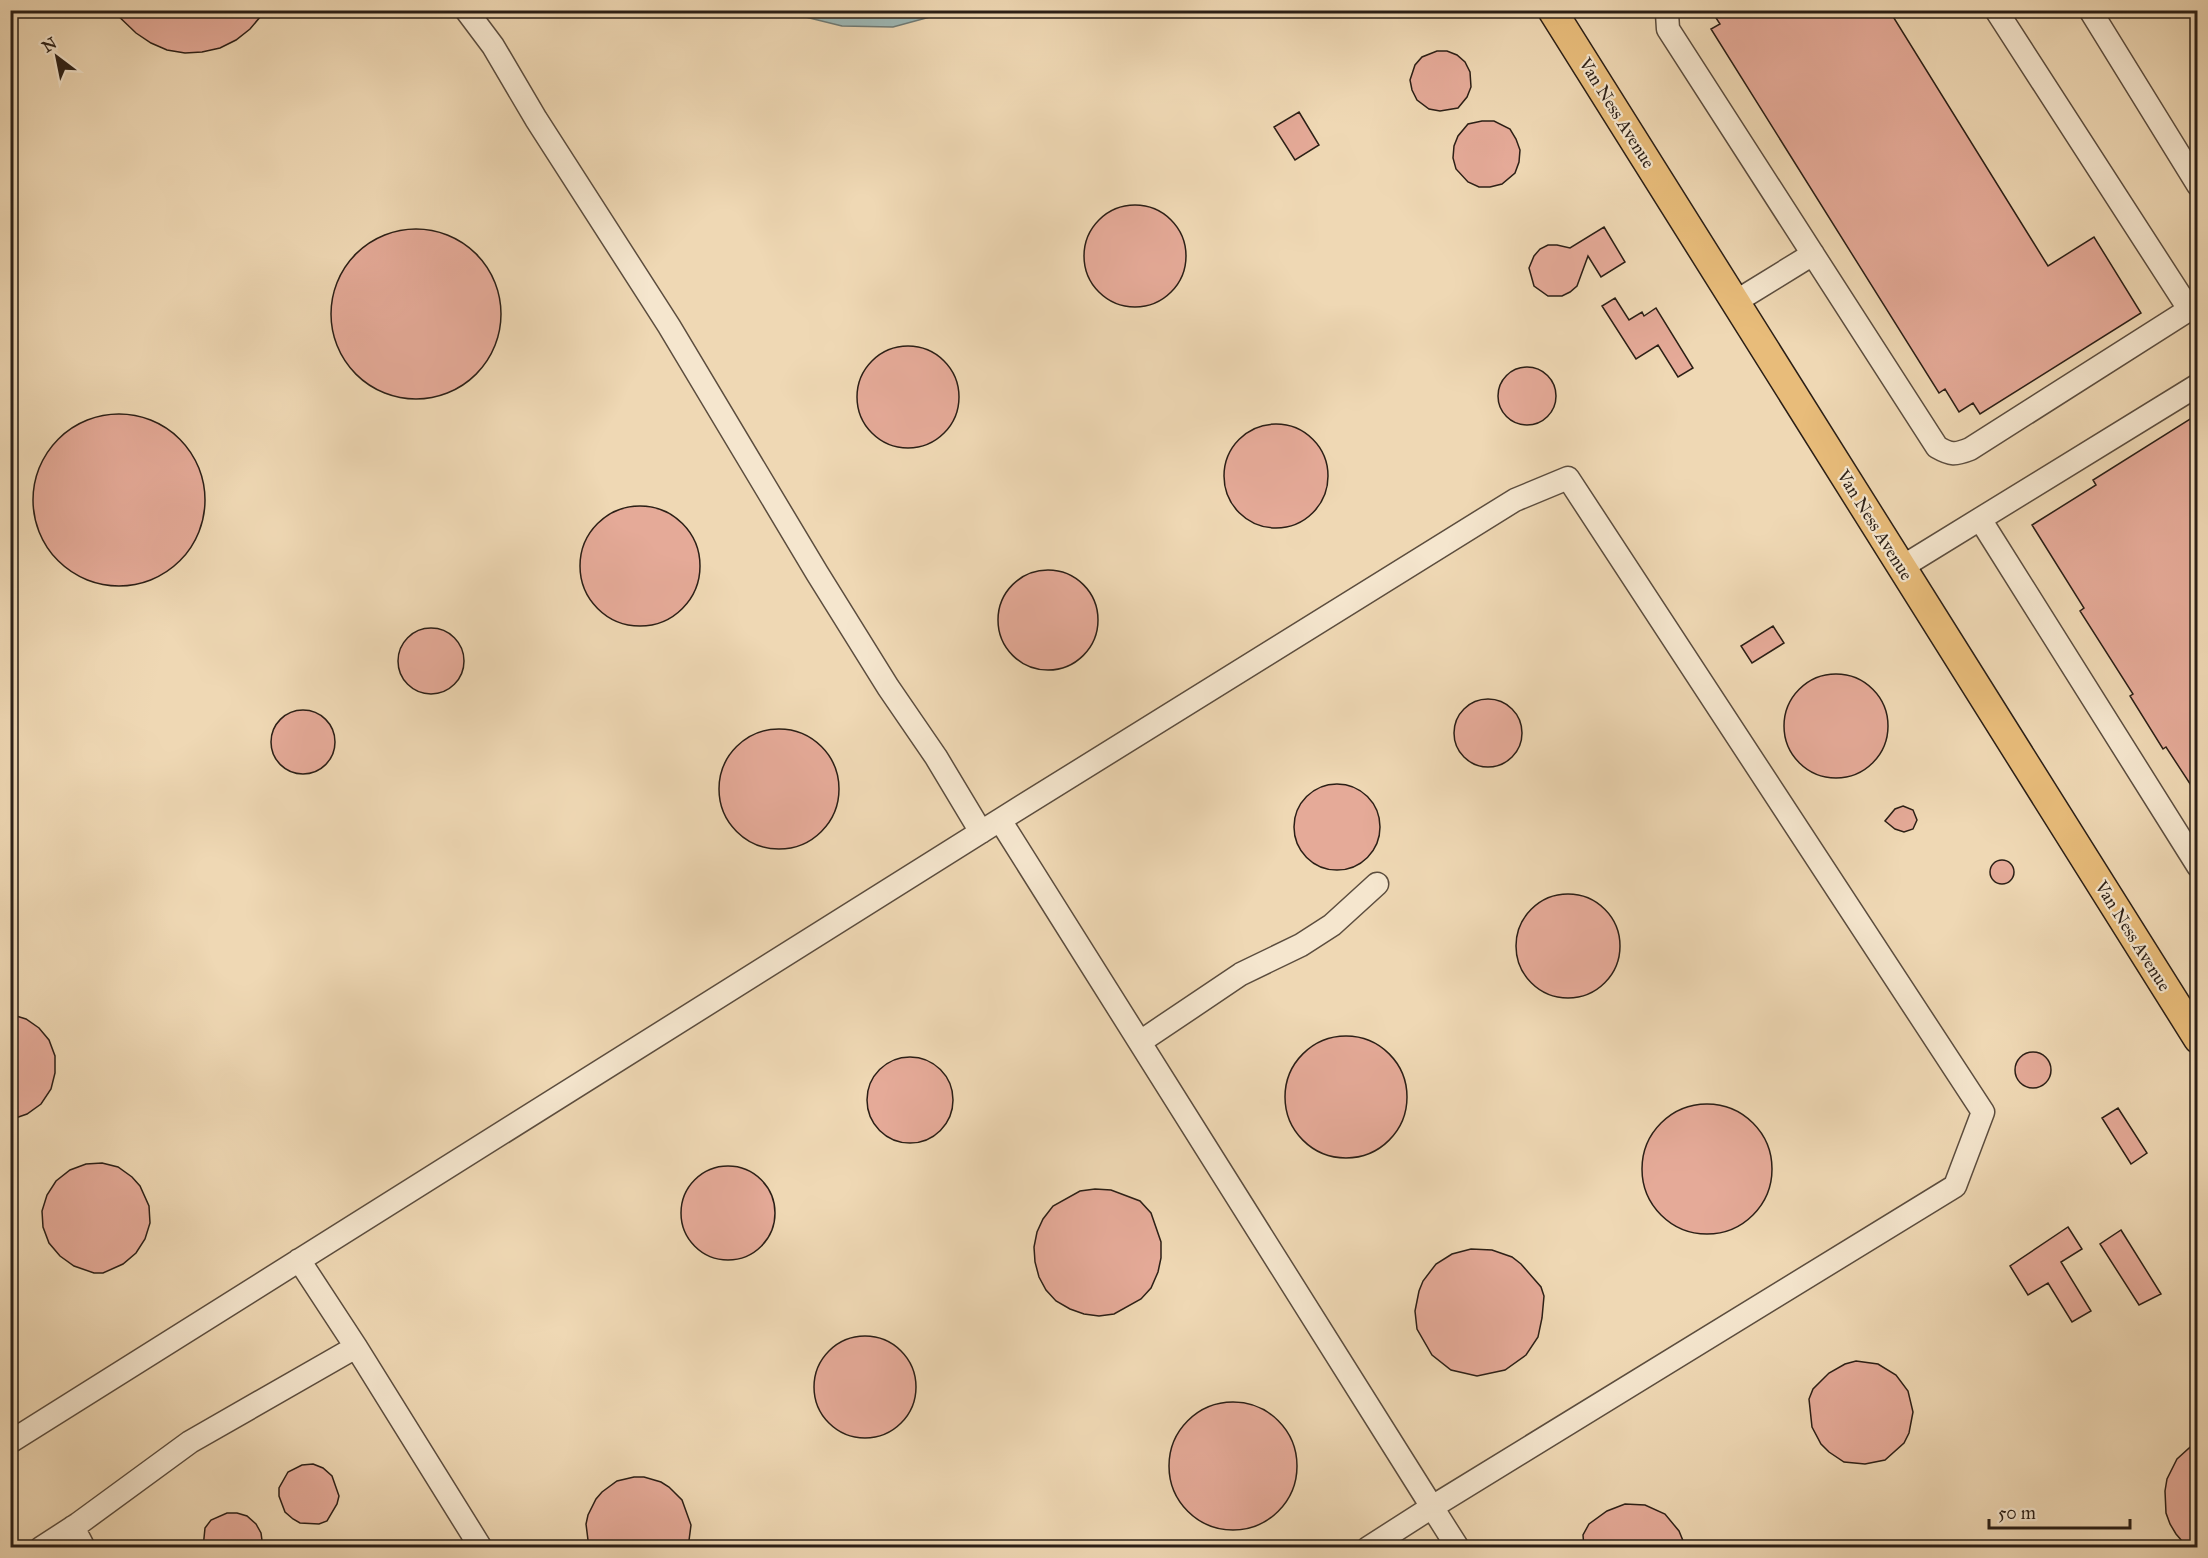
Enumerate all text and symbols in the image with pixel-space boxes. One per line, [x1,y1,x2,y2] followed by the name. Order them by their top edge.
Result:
[27,27,87,87] north arrow
[39,33,60,56] text: N
[1574,53,1660,172] street label: Van Ness Avenue
[1832,465,1918,584] street label: Van Ness Avenue
[2090,876,2176,995] street label: Van Ness Avenue
[1989,1492,2130,1530] scale bar
[1998,1502,2036,1524] text: 50 m

